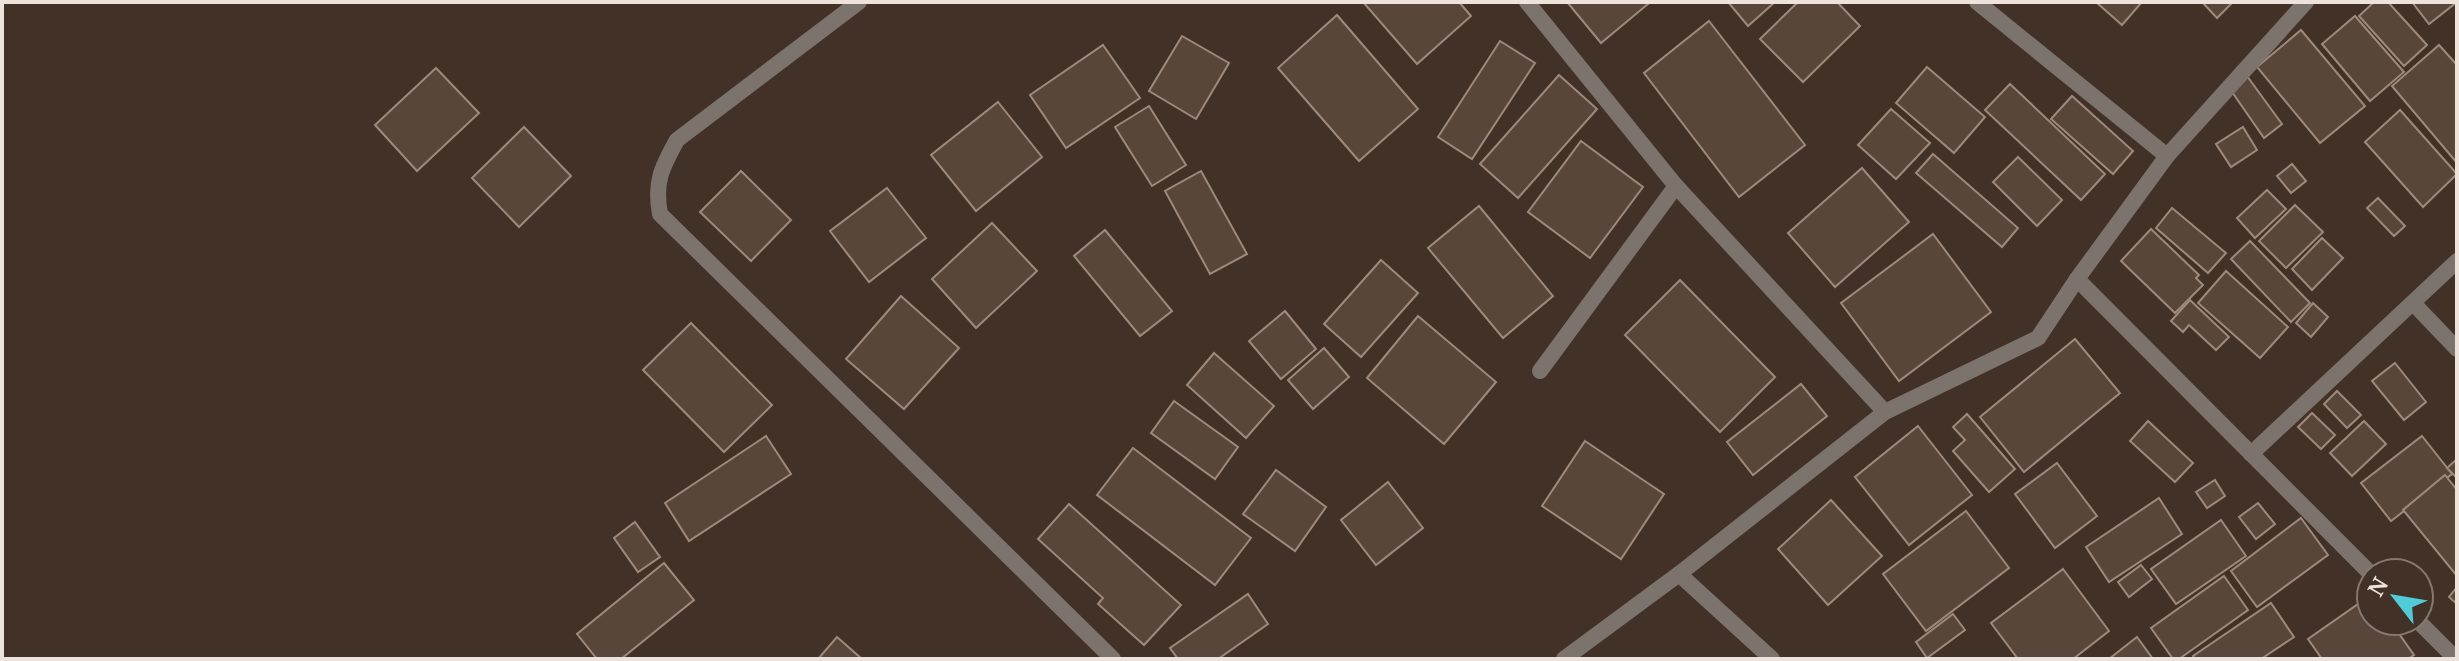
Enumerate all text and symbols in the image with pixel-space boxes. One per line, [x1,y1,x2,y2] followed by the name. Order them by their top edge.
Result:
[2355,557,2435,637] north arrow
[2360,571,2394,601] text: N

